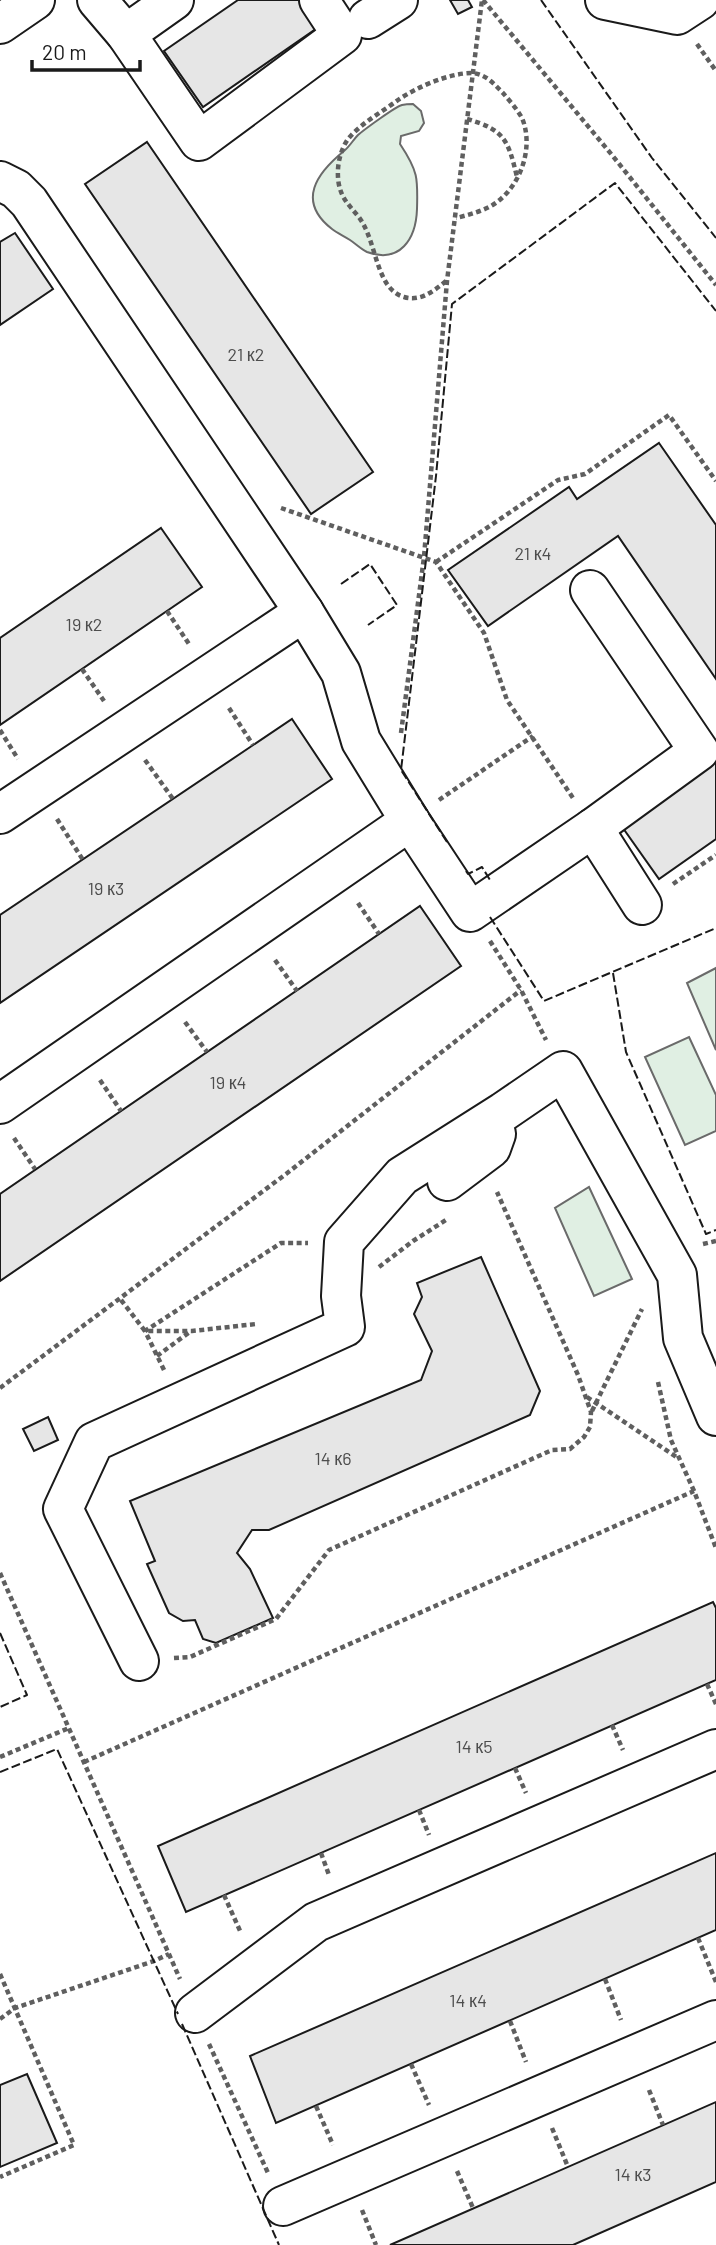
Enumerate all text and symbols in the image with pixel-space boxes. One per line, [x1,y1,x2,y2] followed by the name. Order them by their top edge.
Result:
[32,28,140,72] scale bar
[42,39,87,64] text: 20 m
[228,343,264,365] house number: 21 к2
[514,542,552,564] house number: 21 к4
[66,613,102,635] house number: 19 к2
[88,877,124,899] house number: 19 к3
[209,1071,247,1093] house number: 19 к4
[315,1447,351,1469] house number: 14 к6
[456,1735,492,1757] house number: 14 к5
[449,1989,487,2011] house number: 14 к4
[615,2163,651,2185] house number: 14 к3

